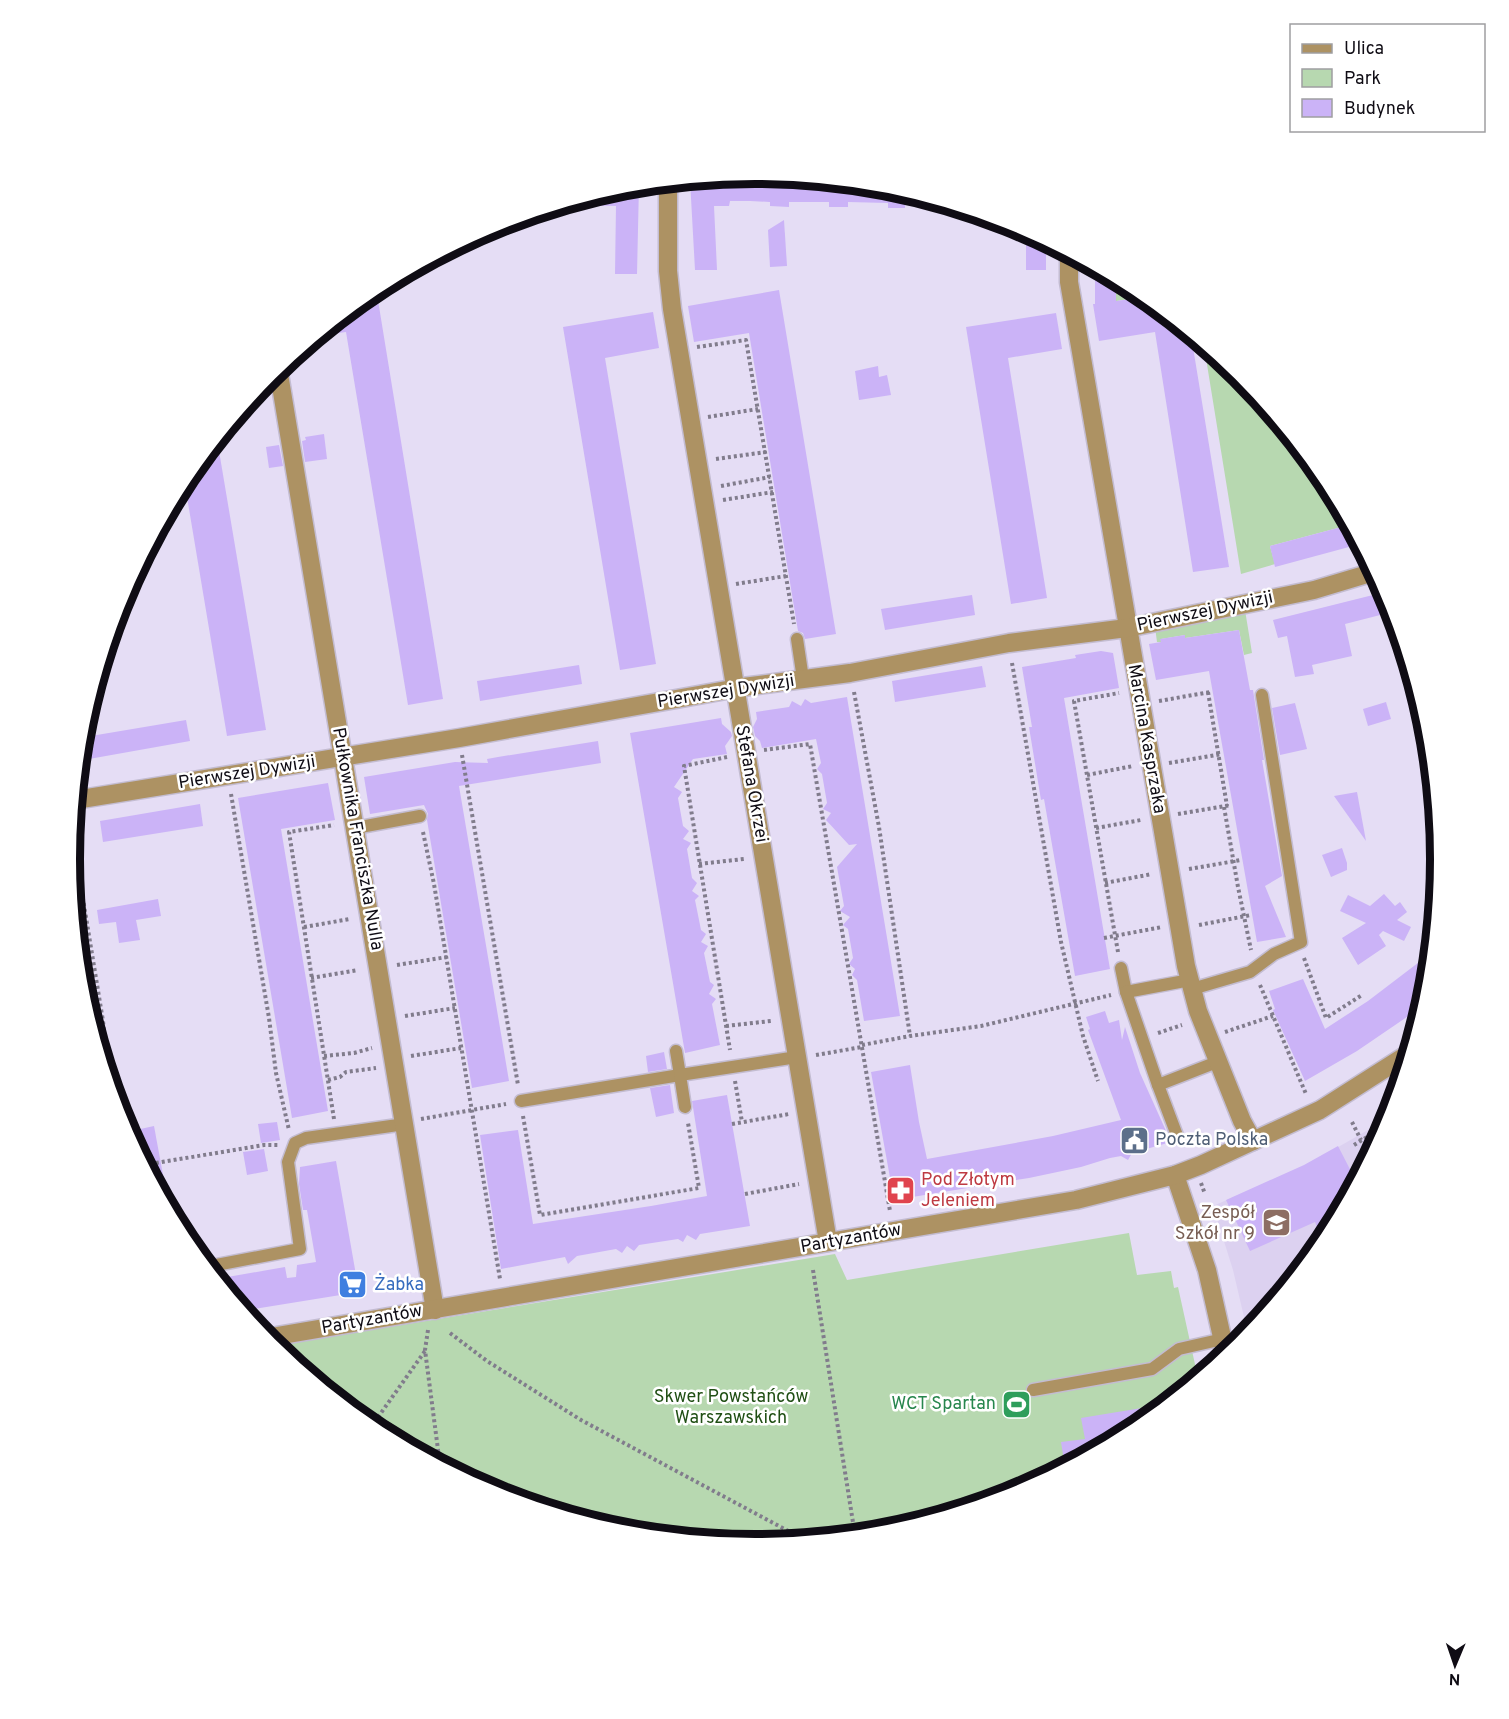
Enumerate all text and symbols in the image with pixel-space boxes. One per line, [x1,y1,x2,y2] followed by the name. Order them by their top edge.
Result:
[1290,24,1485,132] legend
[1344,38,1384,61] text: Ulica
[1344,68,1381,91] text: Park
[1344,98,1415,121] text: Budynek
[1135,586,1275,638] street label: Pierwszej Dywizji
[1122,663,1170,815] street label: Marcina Kasprzaka
[656,670,796,714] street label: Pierwszej Dywizji
[729,723,773,845] street label: Stefana Okrzei
[326,726,388,952] street label: Pułkownika Franciszka Nulla
[177,751,317,795] street label: Pierwszej Dywizji
[1118,1124,1150,1156] public building icon: Poczta Polska
[1155,1129,1268,1152] place label: Poczta Polska
[921,1169,1015,1213] place label: Pod Złotym Jeleniem
[884,1174,916,1206] pharmacy icon: Pod Złotym Jeleniem
[1175,1202,1255,1246] place label: Zespół Szkół nr 9
[1260,1207,1292,1239] school or university icon: Zespół Szkół nr 9
[799,1219,903,1259] street label: Partyzantów
[337,1269,369,1301] supermarket icon: Żabka
[374,1272,424,1297] place label: Żabka
[320,1300,424,1340] street label: Partyzantów
[654,1386,808,1430] park label: Skwer Powstańców Warszawskich
[1001,1388,1033,1420] sports icon: WCT Spartan
[891,1393,996,1416] place label: WCT Spartan
[1425,1635,1485,1695] north arrow
[1448,1668,1461,1688] text: N

